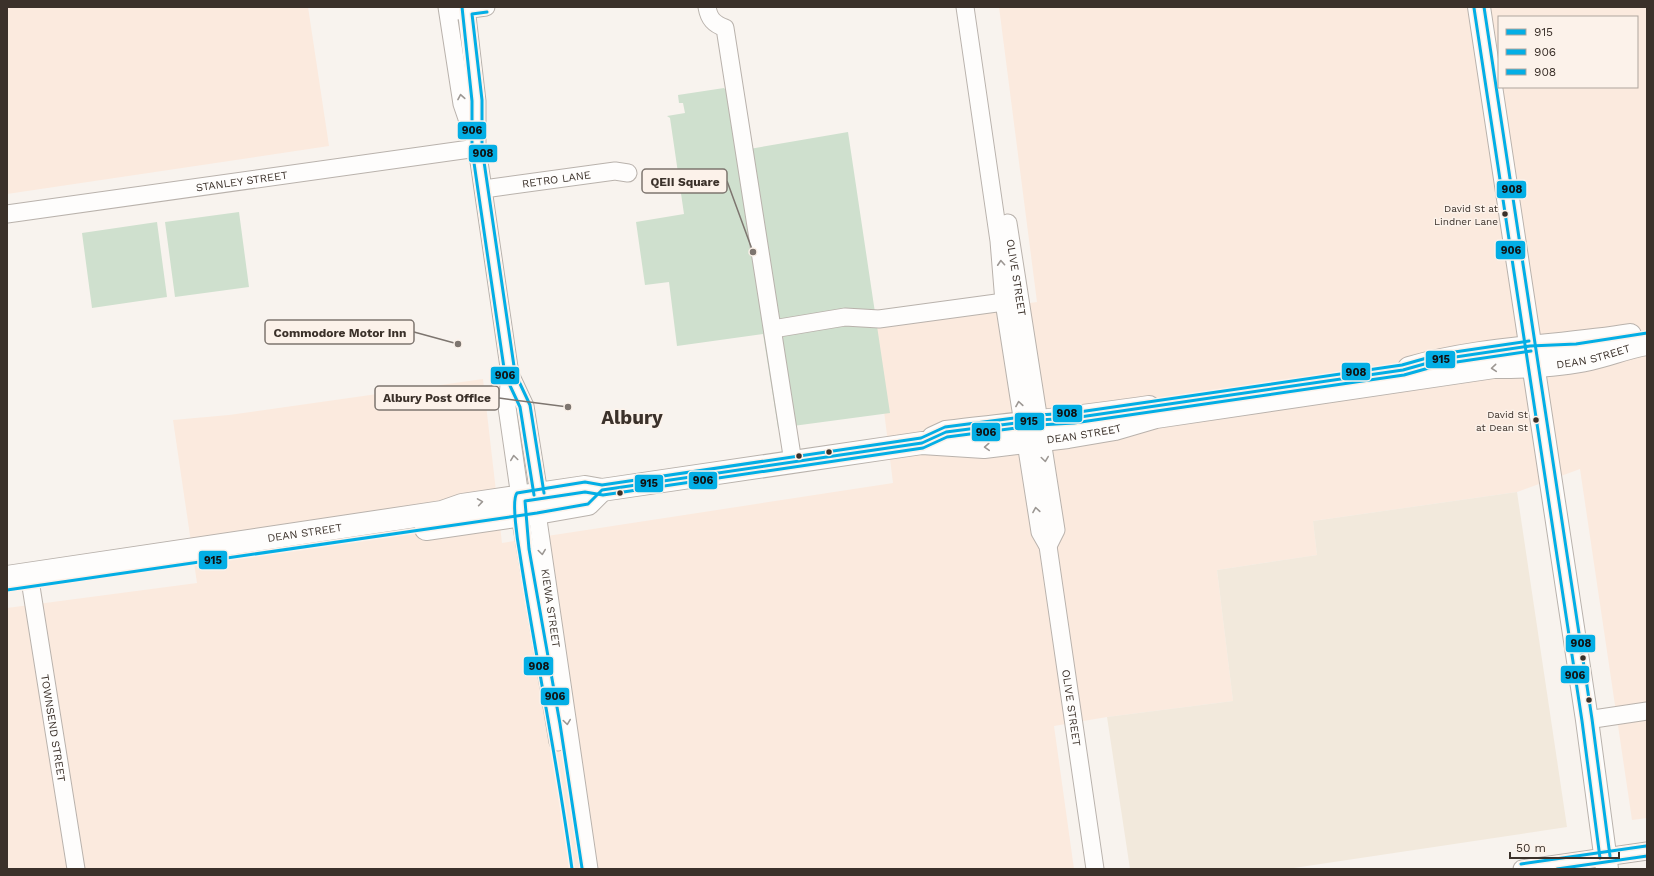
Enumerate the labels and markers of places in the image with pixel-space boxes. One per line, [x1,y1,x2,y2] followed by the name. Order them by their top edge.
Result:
[642,169,727,193] callout: QEII Square
[1434,203,1499,227] place label: David St at Lindner Lane
[1500,209,1510,219] marker: David St at Lindner Lane
[265,320,414,344] callout: Commodore Motor Inn
[375,386,499,410] callout: Albury Post Office
[1476,409,1529,433] place label: David St at Dean St
[1531,415,1541,425] marker: David St at Dean St
[824,447,834,457] unlabelled marker
[794,451,804,461] unlabelled marker
[615,488,625,498] unlabelled marker
[1578,653,1588,663] unlabelled marker
[1584,695,1594,705] unlabelled marker

